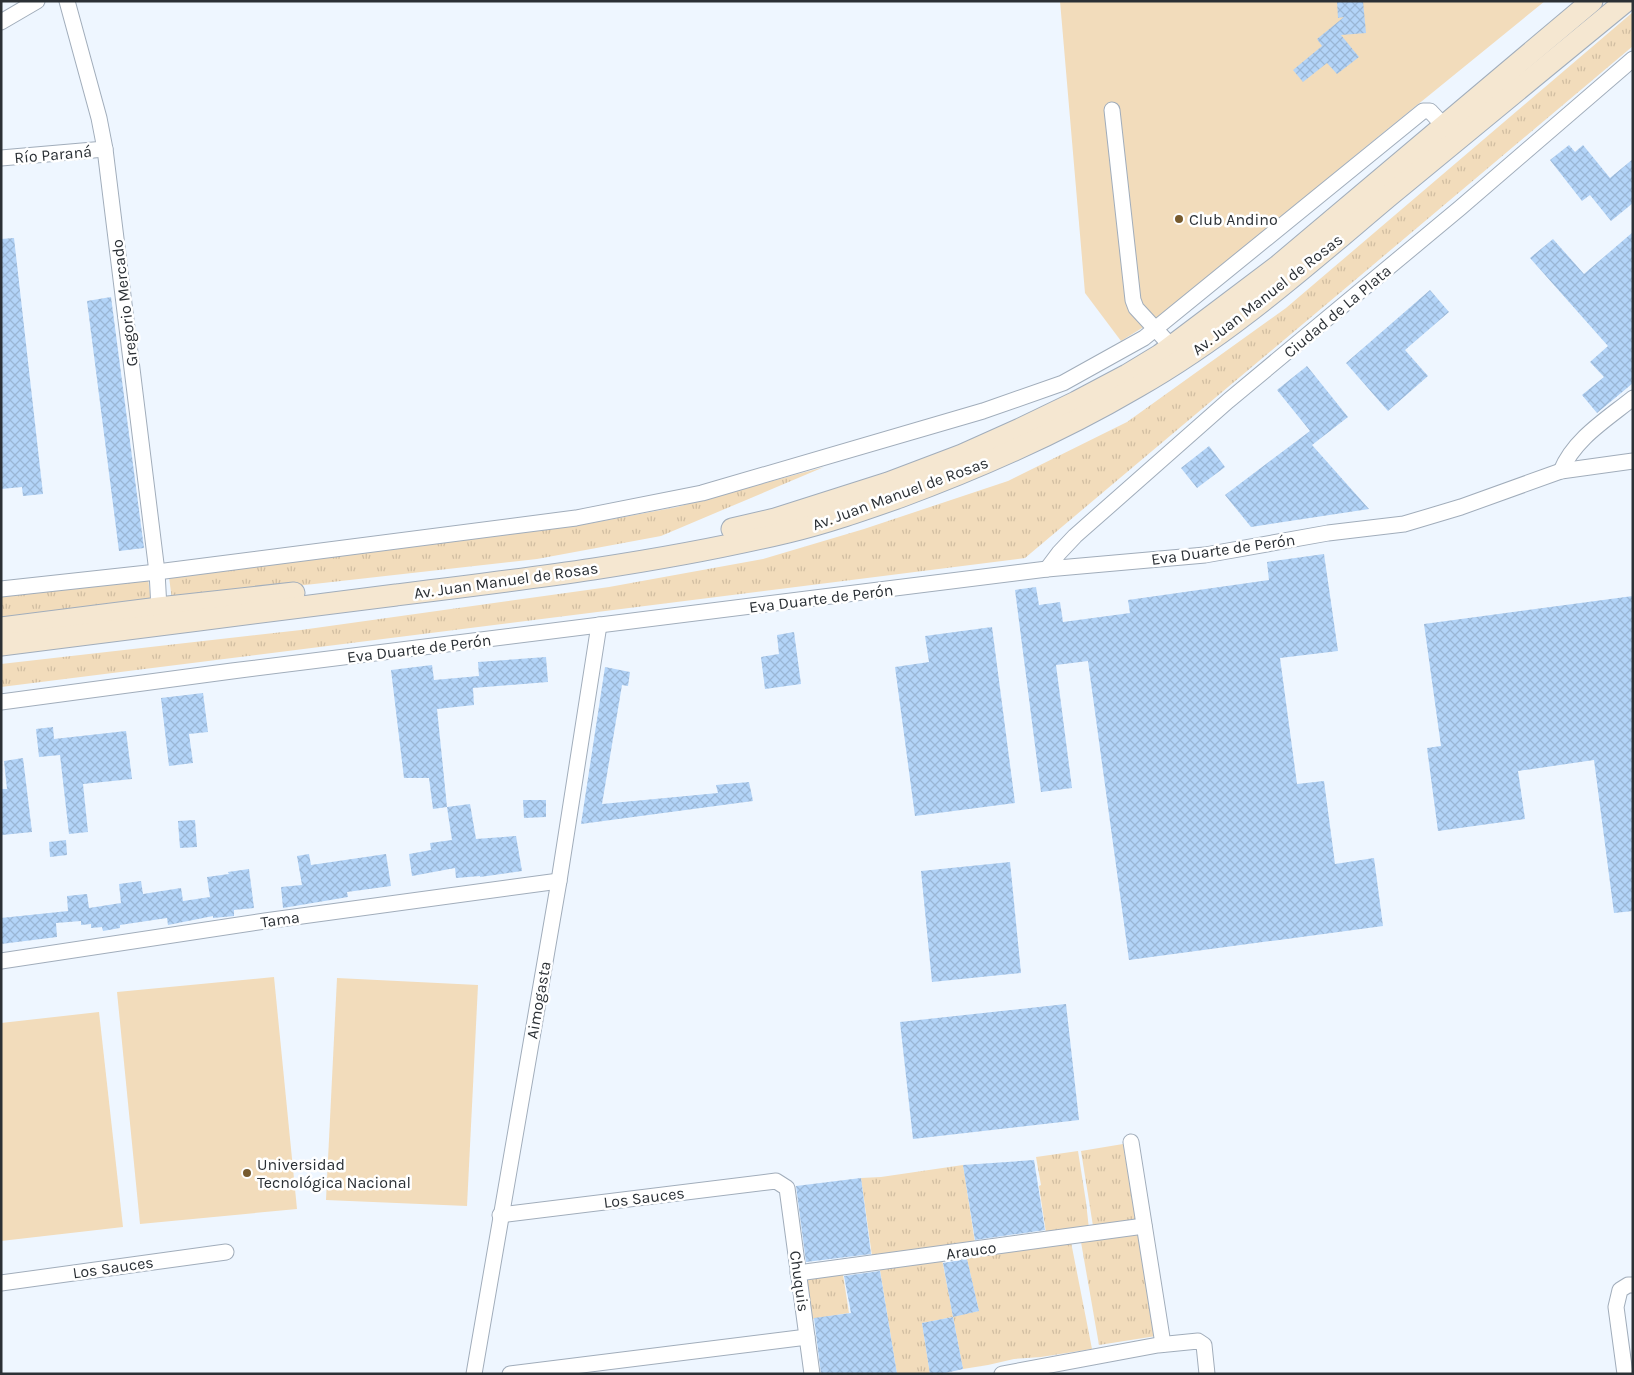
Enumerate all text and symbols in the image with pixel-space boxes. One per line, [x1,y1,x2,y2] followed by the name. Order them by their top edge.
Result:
[13,142,93,167] street label: Río Paraná
[1189,210,1278,229] place label: Club Andino
[1173,213,1185,225] marker: Club Andino
[1188,230,1346,359] street label: Av. Juan Manuel de Rosas
[107,238,142,368] street label: Gregorio Mercado
[1280,261,1395,362] street label: Ciudad de La Plata
[810,453,991,534] street label: Av. Juan Manuel de Rosas
[1150,530,1296,569] street label: Eva Duarte de Perón
[413,558,599,603] street label: Av. Juan Manuel de Rosas
[748,580,894,617] street label: Eva Duarte de Perón
[346,630,492,667] street label: Eva Duarte de Perón
[259,907,301,932] street label: Tama
[522,960,555,1041] street label: Aimogasta
[257,1155,411,1192] place label: Universidad Tecnológica Nacional
[241,1167,253,1179] marker: Universidad Tecnológica Nacional
[602,1183,686,1212] street label: Los Sauces
[945,1238,997,1263] street label: Arauco
[786,1249,813,1313] street label: Chuquis
[71,1252,155,1283] street label: Los Sauces

